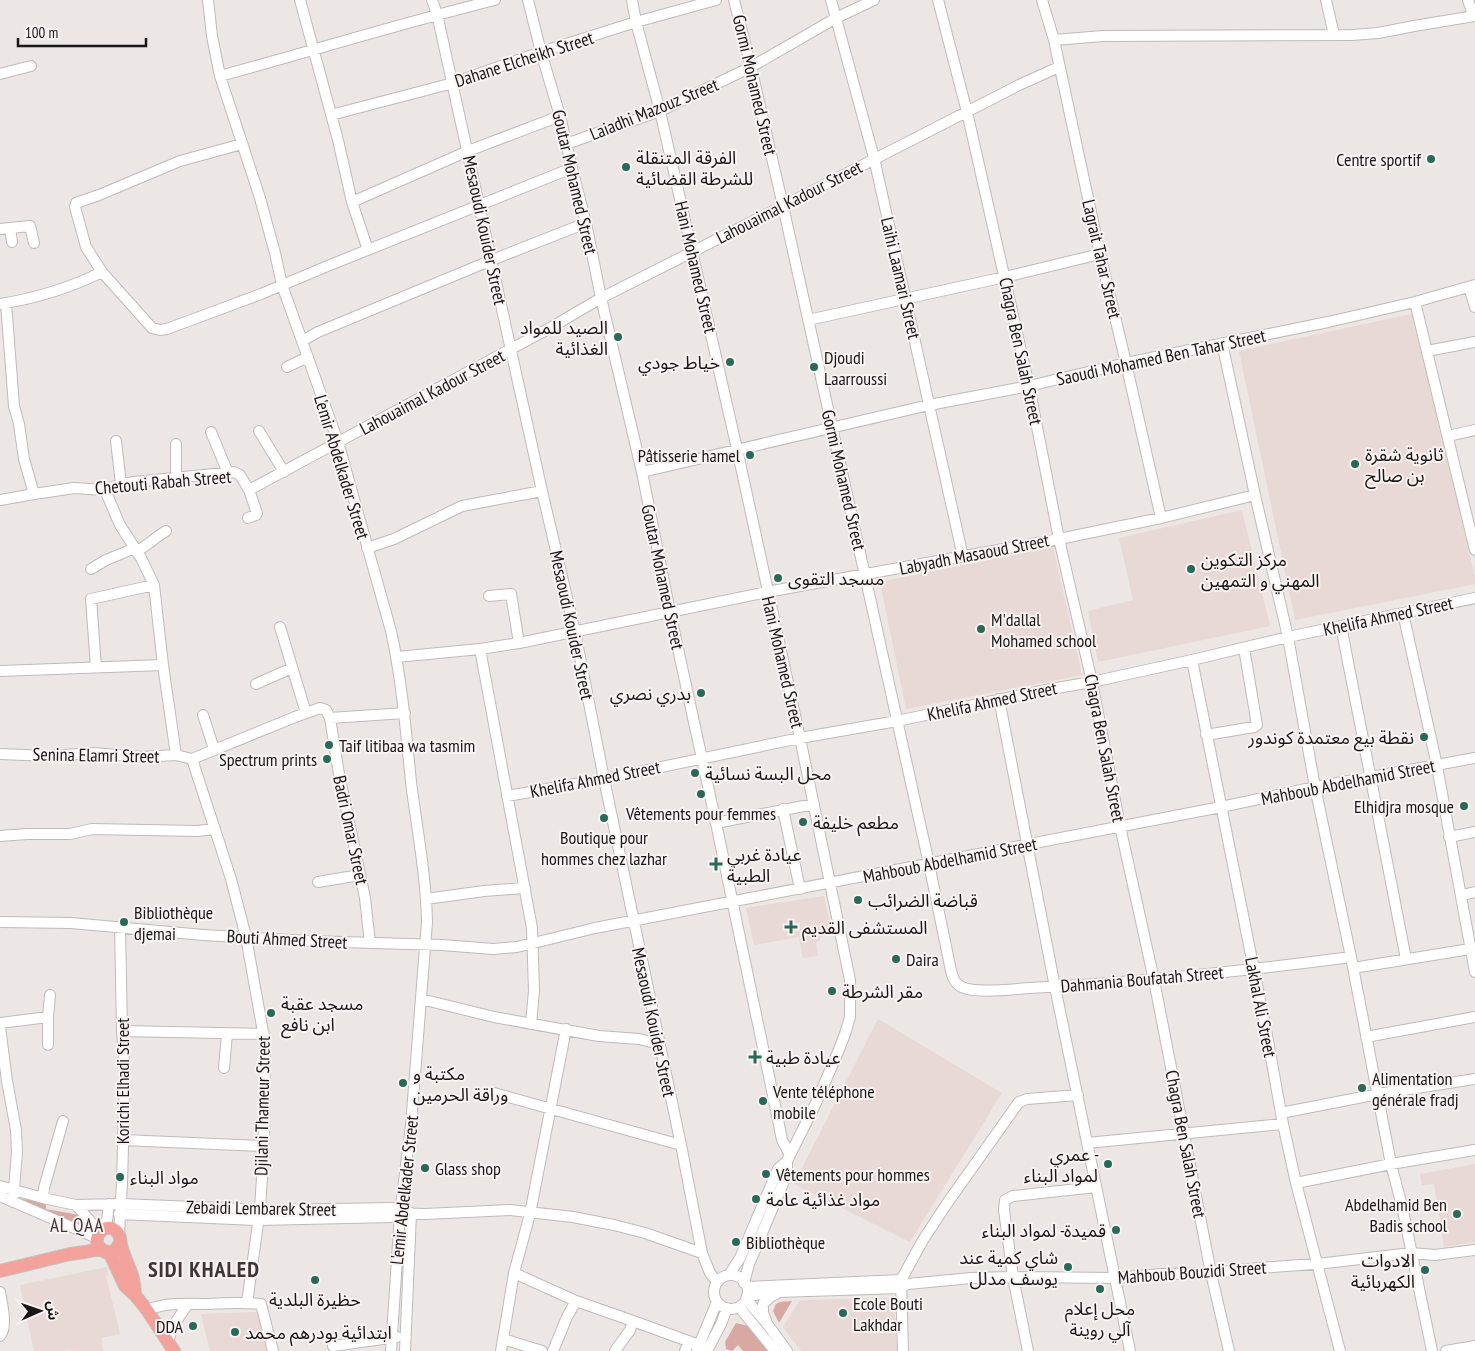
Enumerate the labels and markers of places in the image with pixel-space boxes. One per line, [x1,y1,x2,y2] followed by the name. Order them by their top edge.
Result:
[636,146,753,190] place label: الفرقة المتنقلة للشرطة القضائية
[1336,148,1422,171] place label: Centre sportif
[1425,153,1437,165] marker: Centre sportif
[620,161,632,173] marker: الفرقة المتنقلة للشرطة القضائية
[520,316,608,360] place label: الصيد للمواد الغذائية
[612,331,624,343] marker: الصيد للمواد الغذائية
[824,346,887,390] place label: Djoudi Laarroussi
[638,351,720,376] place label: خياط جودي
[724,356,736,368] marker: خياط جودي
[808,361,820,373] marker: Djoudi Laarroussi
[1365,443,1444,489] place label: ثانوية شقرة بن صالح
[638,444,741,467] place label: Pâtisserie hamel
[744,449,756,461] marker: Pâtisserie hamel
[1349,458,1361,470] marker: ثانوية شقرة بن صالح
[1201,548,1320,594] place label: مركز التكوين المهني و التمهين
[1185,563,1197,575] marker: مركز التكوين المهني و التمهين
[788,567,884,590] place label: مسجد التقوى
[772,572,784,584] marker: مسجد التقوى
[991,608,1097,652] place label: M'dallal Mohamed school
[975,623,987,635] marker: M'dallal Mohamed school
[610,682,691,707] place label: بدري نصري
[695,687,707,699] marker: بدري نصري
[1247,726,1414,752] place label: نقطة بيع معتمدة كوندور
[1418,731,1430,743] marker: نقطة بيع معتمدة كوندور
[339,734,475,757] place label: Taif litibaa wa tasmim
[323,739,335,751] marker: Taif litibaa wa tasmim
[219,748,317,771] place label: Spectrum prints
[321,753,333,765] marker: Spectrum prints
[705,762,832,785] place label: محل البسة نسائية
[689,767,701,779] marker: محل البسة نسائية
[695,788,707,800] marker: Vêtements pour femmes
[1354,795,1454,818] place label: Elhidjra mosque
[1458,800,1470,812] marker: Elhidjra mosque
[625,802,776,825] place label: Vêtements pour femmes
[813,811,899,836] place label: مطعم خليفة
[598,812,610,824] marker: Boutique pour hommes chez lazhar
[797,816,809,828] marker: مطعم خليفة
[541,826,667,870] place label: Boutique pour hommes chez lazhar
[727,843,801,887] place label: عيادة غربي الطبية
[709,857,723,871] marker: عيادة غربي الطبية
[868,889,978,912] place label: قباضة الضرائب
[852,894,864,906] marker: قباضة الضرائب
[134,901,213,945] place label: Bibliothèque djemai
[118,916,130,928] marker: Bibliothèque djemai
[802,916,928,941] place label: المستشفى القديم
[784,920,798,934] marker: المستشفى القديم
[906,948,939,971] place label: Daira
[890,953,902,965] marker: Daira
[842,980,923,1003] place label: مقر الشرطة
[826,985,838,997] marker: مقر الشرطة
[281,992,364,1039] place label: مسجد عقبة ابن نافع
[265,1007,277,1019] marker: مسجد عقبة ابن نافع
[766,1046,841,1069] place label: عيادة طبية
[748,1050,762,1064] marker: عيادة طبية
[413,1062,508,1106] place label: مكتبة و وراقة الحرمين
[1372,1067,1459,1111] place label: Alimentation générale fradj
[397,1077,409,1089] marker: مكتبة و وراقة الحرمين
[772,1080,875,1124] place label: Vente téléphone mobile
[1356,1082,1368,1094] marker: Alimentation générale fradj
[757,1095,769,1107] marker: Vente téléphone mobile
[1024,1143,1099,1187] place label: عمري - لمواد البناء
[435,1157,501,1180] place label: Glass shop
[1102,1158,1114,1170] marker: عمري - لمواد البناء
[419,1162,431,1174] marker: Glass shop
[775,1163,930,1186] place label: Vêtements pour hommes
[130,1166,199,1189] place label: مواد البناء
[760,1168,772,1180] marker: Vêtements pour hommes
[114,1171,126,1183] marker: مواد البناء
[766,1188,880,1211] place label: مواد غذائية عامة
[750,1193,762,1205] marker: مواد غذائية عامة
[1345,1193,1448,1237] place label: Abdelhamid Ben Badis school
[1451,1208,1463,1220] marker: Abdelhamid Ben Badis school
[982,1219,1106,1242] place label: قميدة- لمواد البناء
[1110,1224,1122,1236] marker: قميدة- لمواد البناء
[746,1231,825,1254] place label: Bibliothèque
[730,1236,742,1248] marker: Bibliothèque
[959,1246,1058,1290] place label: شاي كمية عند يوسف مدلل
[1351,1249,1415,1293] place label: الادوات الكهربائية
[1062,1261,1074,1273] marker: شاي كمية عند يوسف مدلل
[1419,1264,1431,1276] marker: الادوات الكهربائية
[309,1274,321,1286] marker: حظيرة البلدية
[1094,1283,1106,1295] marker: محل إعلام آلي روينة
[269,1288,361,1311] place label: حظيرة البلدية
[853,1292,923,1336] place label: Ecole Bouti Lakhdar
[1065,1297,1135,1343] place label: محل إعلام آلي روينة
[837,1307,849,1319] marker: Ecole Bouti Lakhdar
[156,1315,183,1338] place label: DDA
[187,1320,199,1332] marker: DDA
[245,1321,392,1346] place label: ابتدائية بودرهم محمد
[229,1326,241,1338] marker: ابتدائية بودرهم محمد

